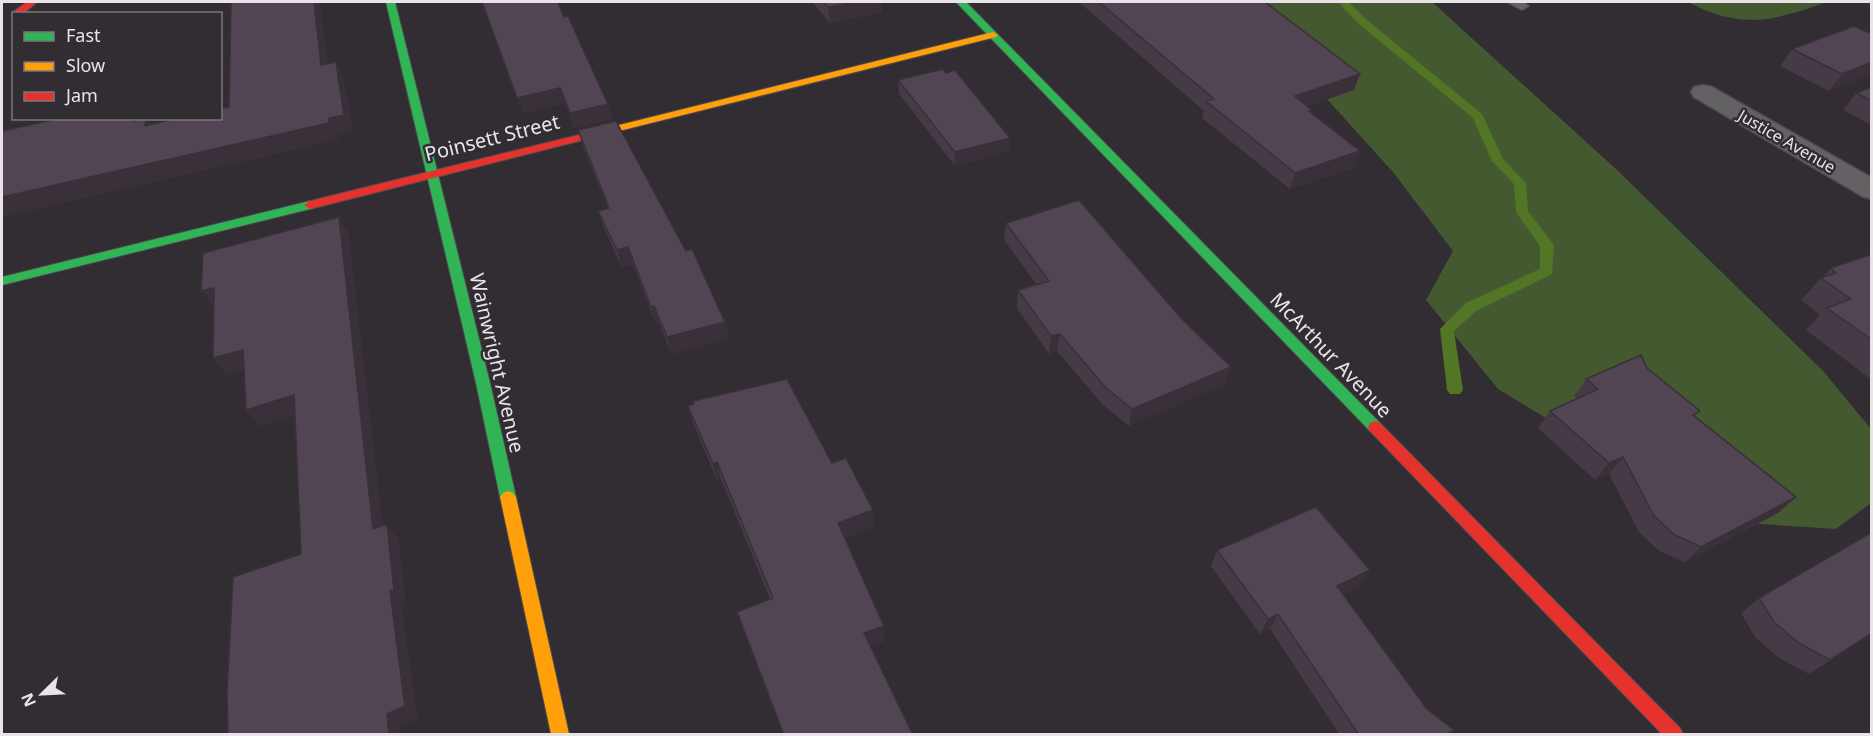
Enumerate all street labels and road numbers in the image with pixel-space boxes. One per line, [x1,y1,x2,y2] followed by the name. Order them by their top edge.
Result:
[1733,103,1840,178] street label: Justice Avenue
[422,108,562,167] street label: Poinsett Street
[464,271,531,455] street label: Wainwright Avenue
[1265,286,1398,423] street label: McArthur Avenue

